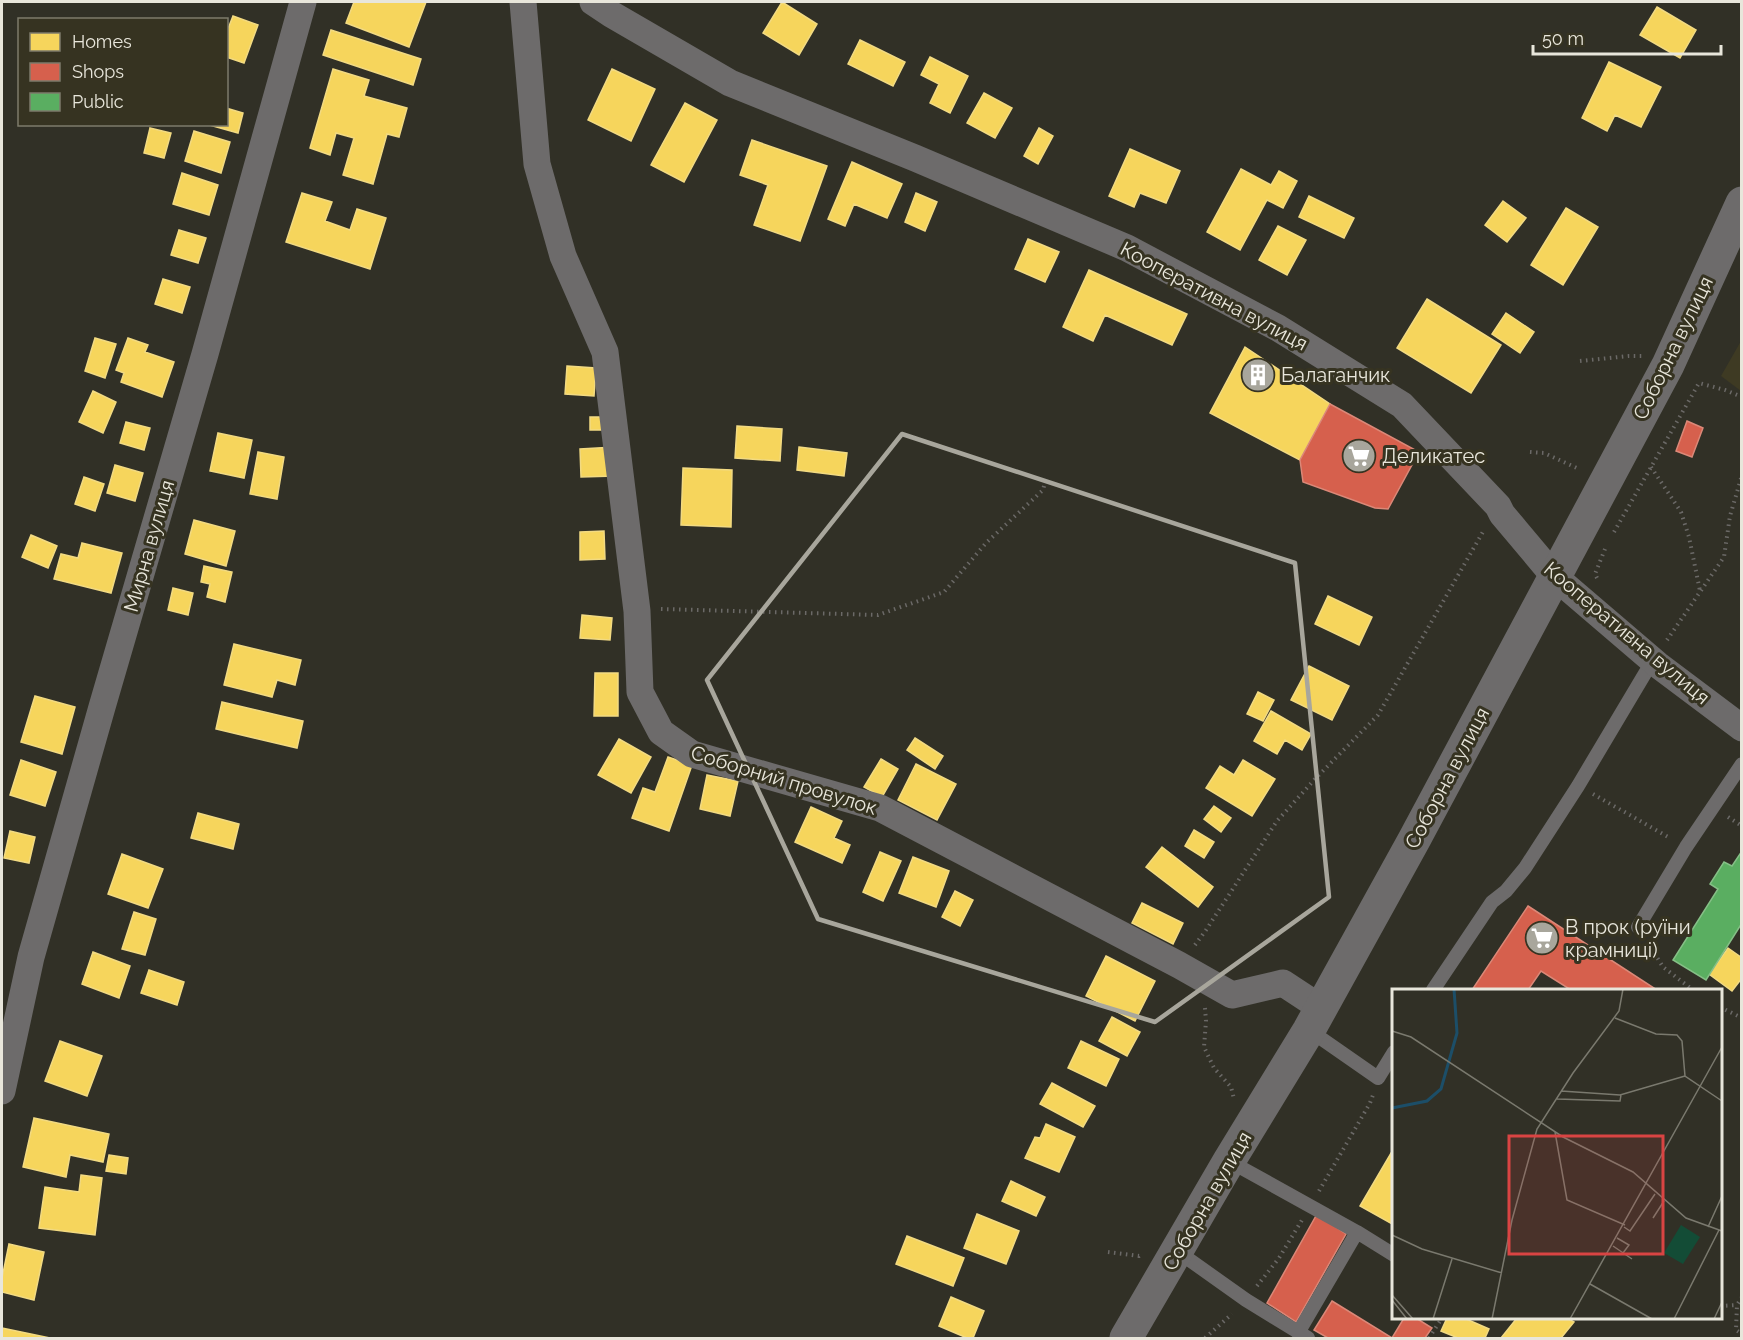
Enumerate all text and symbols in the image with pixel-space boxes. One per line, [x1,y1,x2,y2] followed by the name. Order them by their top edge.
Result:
[18,18,228,126] legend
[1533,18,1720,56] scale bar
[1542,28,1584,49] text: 50 m
[72,31,132,52] text: Homes
[72,61,124,82] text: Shops
[72,91,124,112] text: Public
[1116,236,1312,356] street label: Кооперативна вулиця
[1628,272,1718,424] street label: Соборна вулиця
[1240,357,1276,393] building icon: Балаганчик
[1281,363,1390,387] place label: Балаганчик
[1341,438,1377,474] supermarket icon: Деликатес
[1382,444,1485,468] place label: Деликатес
[119,477,179,615] street label: Мирна вулиця
[1539,557,1715,709] street label: Кооперативна вулиця
[1400,703,1494,853] street label: Соборна вулиця
[688,740,880,820] street label: Соборний провулок
[1565,915,1691,962] place label: В прок (руїни крамниці)
[1524,920,1560,956] supermarket icon: В прок (руїни крамниці)
[1392,989,1722,1319] inset map
[1158,1127,1256,1275] street label: Соборна вулиця

